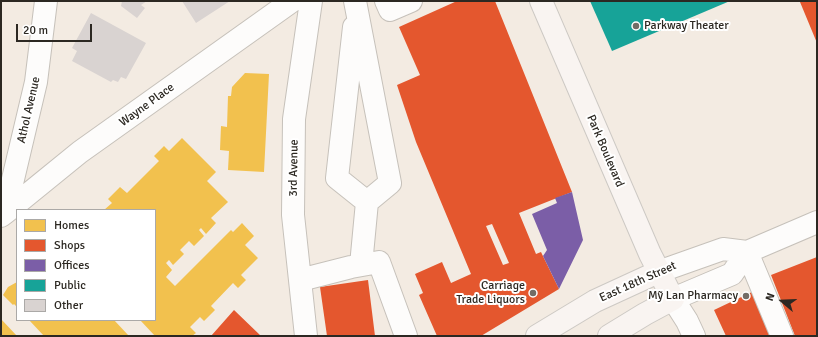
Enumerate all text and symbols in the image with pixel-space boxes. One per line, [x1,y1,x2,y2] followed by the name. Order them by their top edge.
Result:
[18,16,94,42] scale bar
[644,19,729,33] place label: Parkway Theater
[631,21,641,31] marker: Parkway Theater
[23,23,48,38] text: 20 m
[14,75,44,145] street label: Athol Avenue
[117,80,177,130] street label: Wayne Place
[583,113,627,189] street label: Park Boulevard
[286,139,302,197] street label: 3rd Avenue
[16,209,156,321] legend
[54,218,89,233] text: Homes
[54,238,85,253] text: Shops
[54,258,89,273] text: Offices
[597,259,679,305] street label: East 18th Street
[54,278,86,293] text: Public
[456,279,525,307] place label: Carriage Trade Liquors
[762,281,802,321] north arrow
[528,288,538,298] marker: Carriage Trade Liquors
[648,289,738,303] place label: Mỹ Lan Pharmacy
[741,291,751,301] marker: Mỹ Lan Pharmacy
[763,291,778,303] text: N
[54,298,83,313] text: Other

